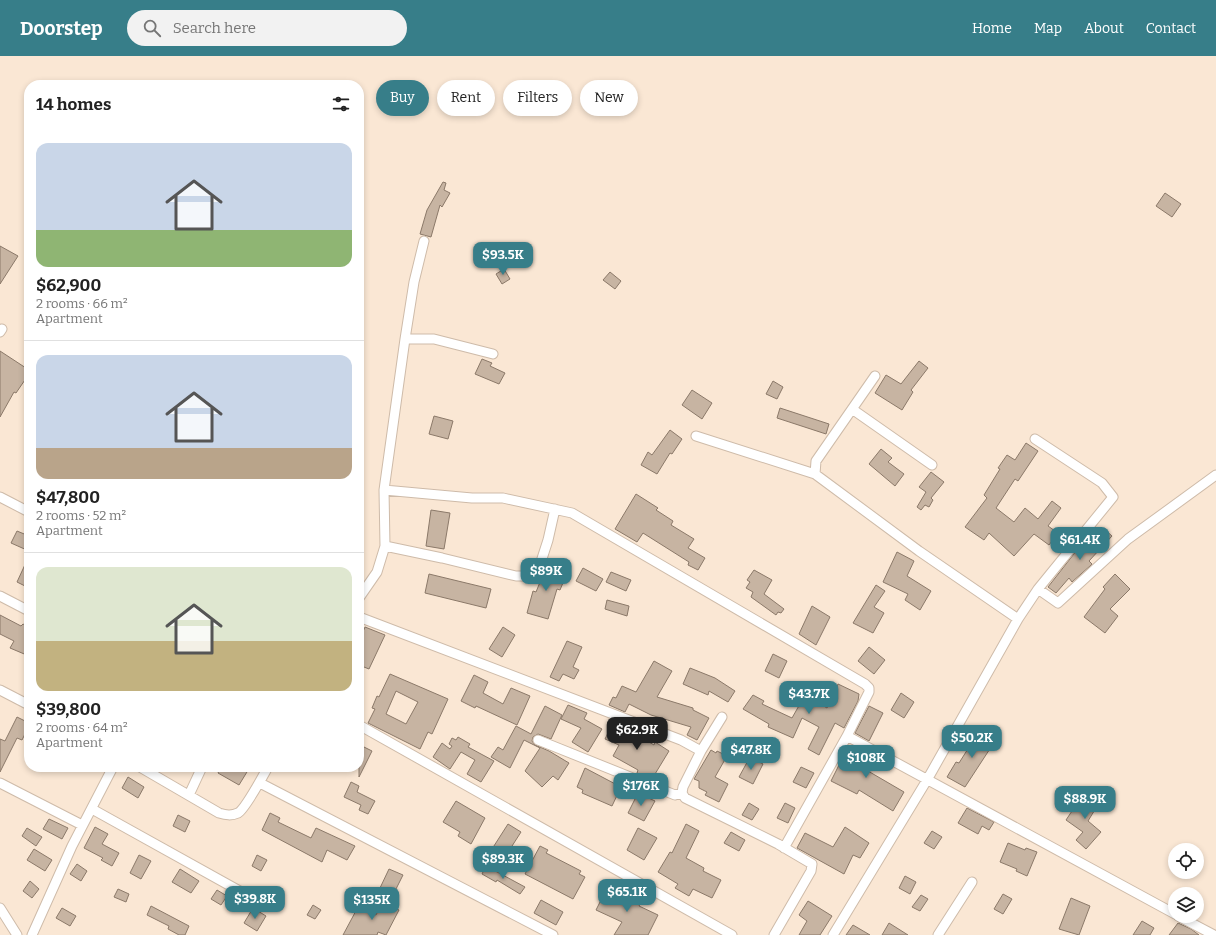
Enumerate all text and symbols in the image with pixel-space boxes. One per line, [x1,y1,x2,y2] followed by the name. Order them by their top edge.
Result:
[127,10,407,46] search box
[20,17,103,40] text: Doorstep
[141,17,163,39] icon: search
[173,19,256,37] text: Search here
[972,20,1012,37] text: Home
[1034,20,1062,37] text: Map
[1084,20,1124,37] text: About
[1146,20,1196,37] text: Contact
[376,80,429,116] chip: Buy
[437,80,495,116] chip: Rent
[503,80,572,116] chip: Filters
[580,80,638,116] chip: New
[330,93,352,115] icon: filters
[36,94,111,115] text: 14 homes
[158,169,230,241] icon: home
[470,242,536,276] pin: $93.5K
[482,247,524,262] text: $93.5K
[36,275,101,296] text: $62,900
[36,296,128,311] text: 2 rooms · 66 m²
[36,311,103,326] text: Apartment
[158,381,230,453] icon: home
[36,487,100,508] text: $47,800
[36,508,126,523] text: 2 rooms · 52 m²
[36,523,103,538] text: Apartment
[1047,527,1113,561] pin: $61.4K
[1059,532,1101,547] text: $61.4K
[522,558,570,592] pin: $89K
[530,563,562,578] text: $89K
[158,593,230,665] icon: home
[776,681,842,715] pin: $43.7K
[788,686,830,701] text: $43.7K
[36,699,101,720] text: $39,800
[604,717,670,751] pin: $62.9K
[36,720,128,735] text: 2 rooms · 64 m²
[616,722,658,737] text: $62.9K
[939,725,1005,759] pin: $50.2K
[951,730,993,745] text: $50.2K
[36,735,103,750] text: Apartment
[718,737,784,771] pin: $47.8K
[730,742,772,757] text: $47.8K
[838,745,894,779] pin: $108K
[847,750,885,765] text: $108K
[613,773,669,807] pin: $176K
[622,778,660,793] text: $176K
[1052,786,1118,820] pin: $88.9K
[1064,791,1106,806] text: $88.9K
[1168,843,1204,923] map controls
[1168,843,1204,879] button: locate
[470,846,536,880] pin: $89.3K
[482,851,524,866] text: $89.3K
[594,879,660,913] pin: $65.1K
[607,884,647,899] text: $65.1K
[222,886,288,920] pin: $39.8K
[344,887,400,921] pin: $135K
[1168,887,1204,923] button: layers
[234,891,276,906] text: $39.8K
[353,892,391,907] text: $135K

